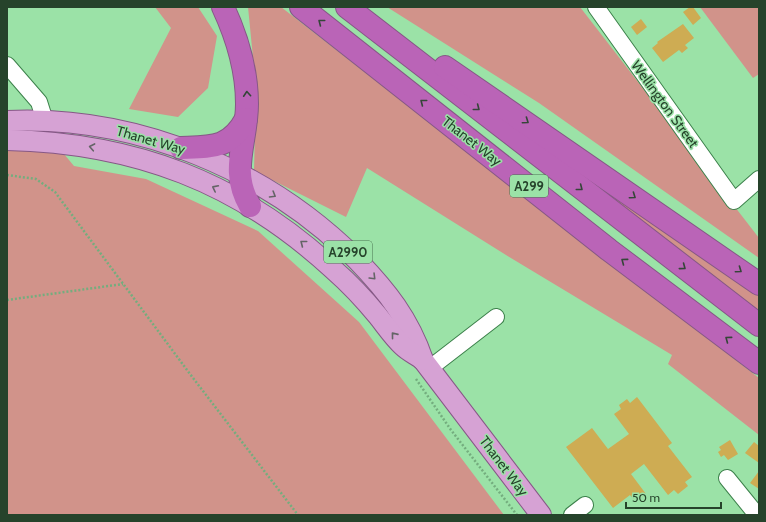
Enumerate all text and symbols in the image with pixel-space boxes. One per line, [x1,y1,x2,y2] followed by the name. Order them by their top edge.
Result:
[318,20,325,27] one-way arrow
[627,57,703,151] street label: Wellington Street
[242,91,251,97] one-way arrow
[420,100,427,107] one-way arrow
[473,103,480,110] one-way arrow
[439,112,505,170] street label: Thanet Way
[522,116,529,124] one-way arrow
[115,122,187,158] street label: Thanet Way
[89,143,96,152] one-way arrow
[510,175,548,197] road number: A299
[575,183,582,190] one-way arrow
[212,185,220,193] one-way arrow
[269,190,276,197] one-way arrow
[629,191,636,199] one-way arrow
[300,241,307,248] one-way arrow
[324,241,372,263] road number: A2990
[621,258,628,266] one-way arrow
[679,262,686,269] one-way arrow
[735,265,742,272] one-way arrow
[368,272,376,280] one-way arrow
[391,332,398,339] one-way arrow
[725,337,732,344] one-way arrow
[476,432,532,500] street label: Thanet Way
[626,484,721,510] scale bar
[632,490,660,505] text: 50 m

